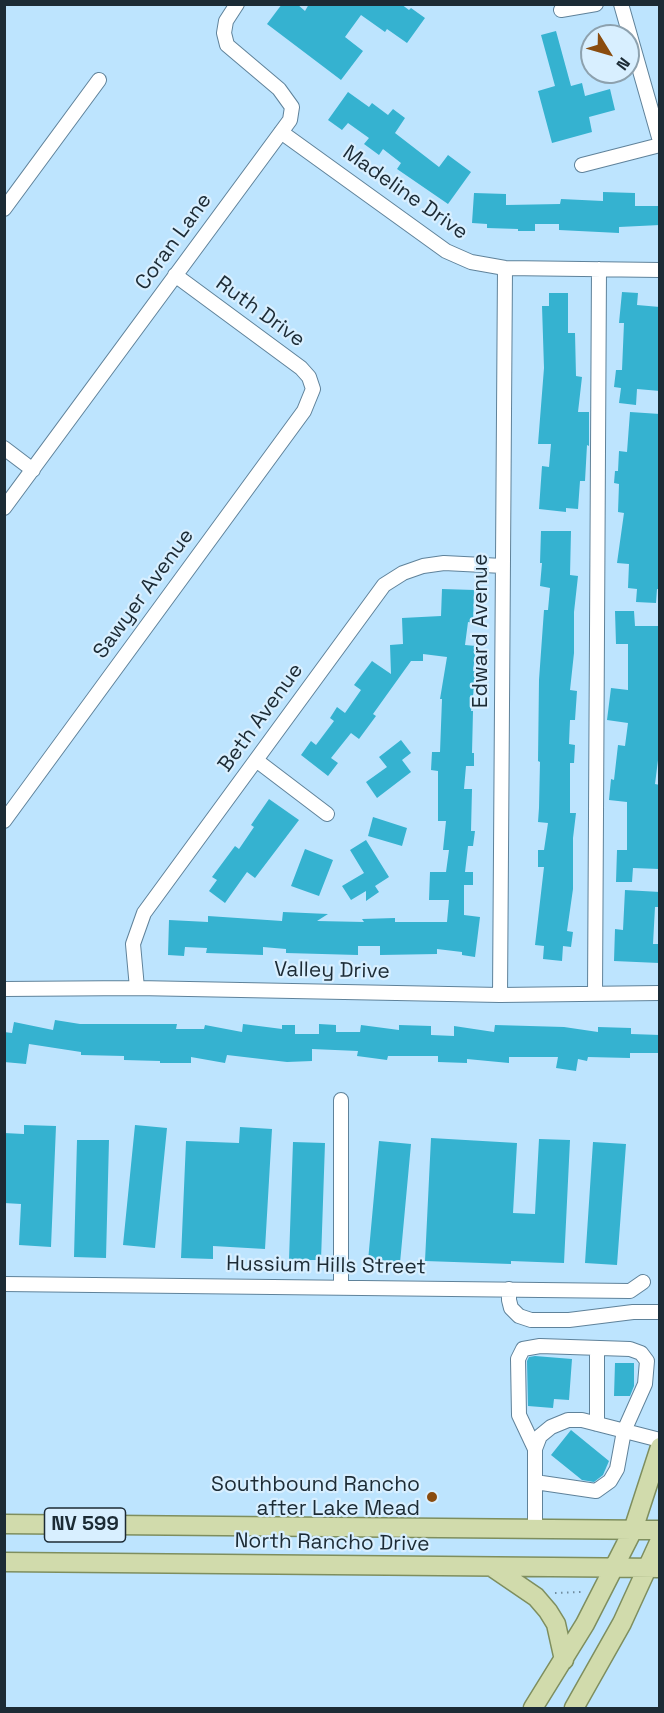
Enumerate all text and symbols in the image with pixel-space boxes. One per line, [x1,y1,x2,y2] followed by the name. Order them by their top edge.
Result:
[580,24,640,84] north arrow
[612,53,635,75] text: N
[337,140,473,246] street label: Madeline Drive
[131,189,217,295] street label: Coran Lane
[210,271,310,353] street label: Ruth Drive
[88,524,200,664] street label: Sawyer Avenue
[468,554,494,708] street label: Edward Avenue
[213,659,309,777] street label: Beth Avenue
[274,957,390,985] street label: Valley Drive
[226,1252,426,1280] street label: Hussium Hills Street
[211,1472,420,1522] place label: Southbound Rancho after Lake Mead
[425,1490,439,1504] marker: Southbound Rancho after Lake Mead
[44,1508,125,1542] road number: NV 599
[234,1529,430,1557] street label: North Rancho Drive

